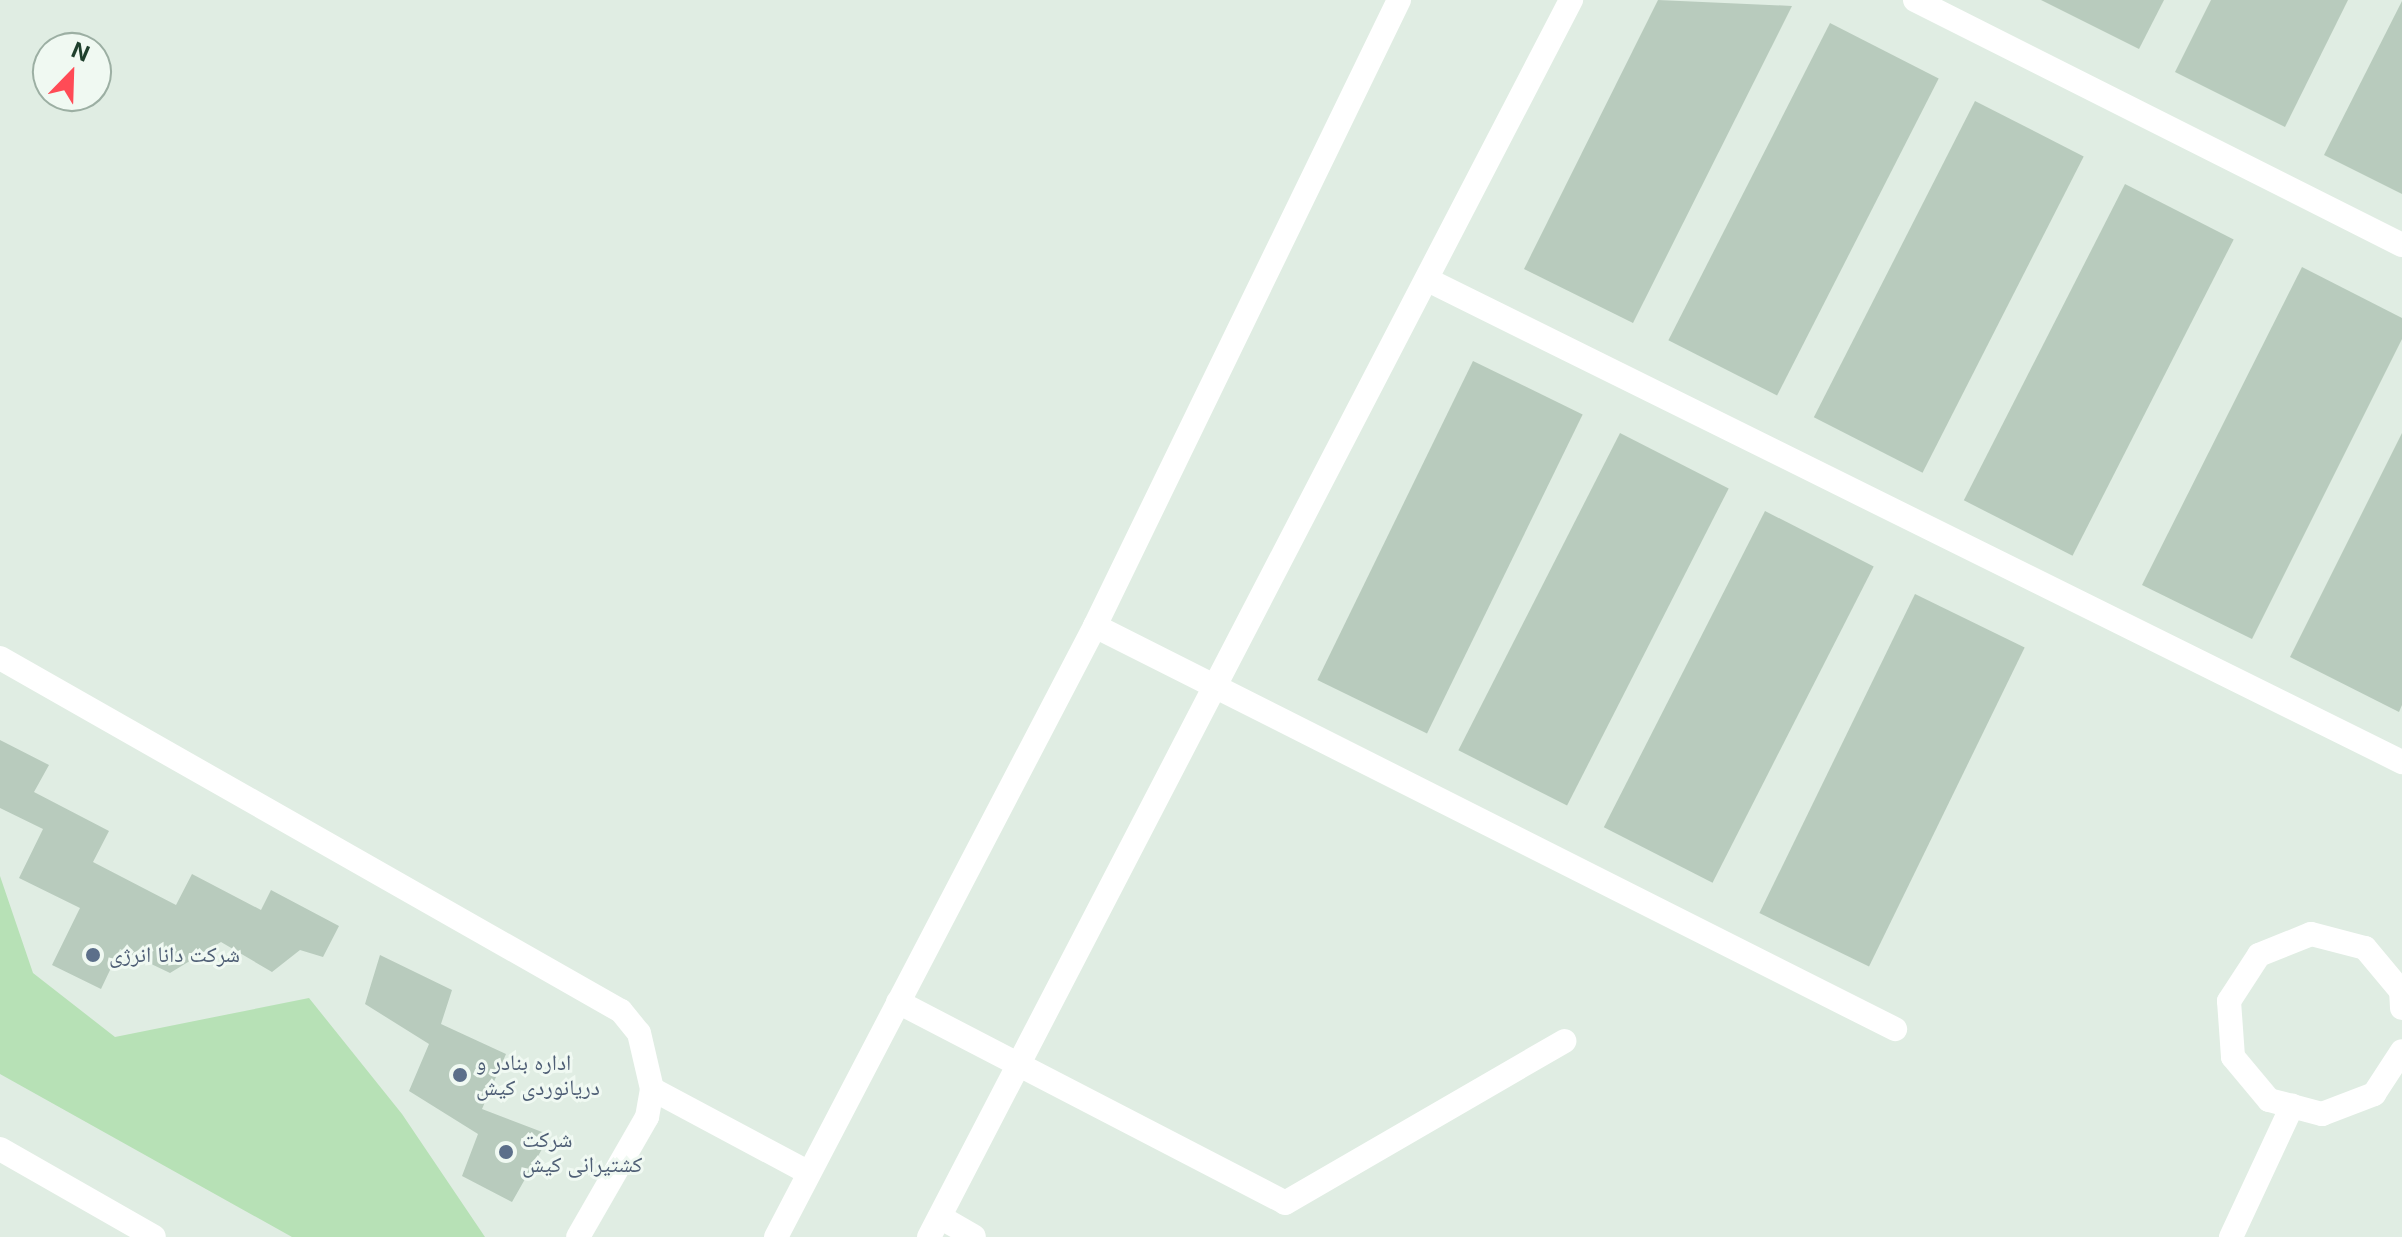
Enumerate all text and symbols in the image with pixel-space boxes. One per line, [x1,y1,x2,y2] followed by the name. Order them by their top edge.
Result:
[32,32,112,112] north arrow
[68,37,93,67] text: N
[109,942,240,968] place label: شرکت دانا انرژی
[84,946,102,964] marker: شرکت دانا انرژی
[476,1049,600,1100] place label: اداره بنادر و دریانوردی کیش
[451,1066,469,1084] marker: اداره بنادر و دریانوردی کیش
[522,1126,642,1178] place label: شرکت کشتیرانی کیش
[497,1143,515,1161] marker: شرکت کشتیرانی کیش

